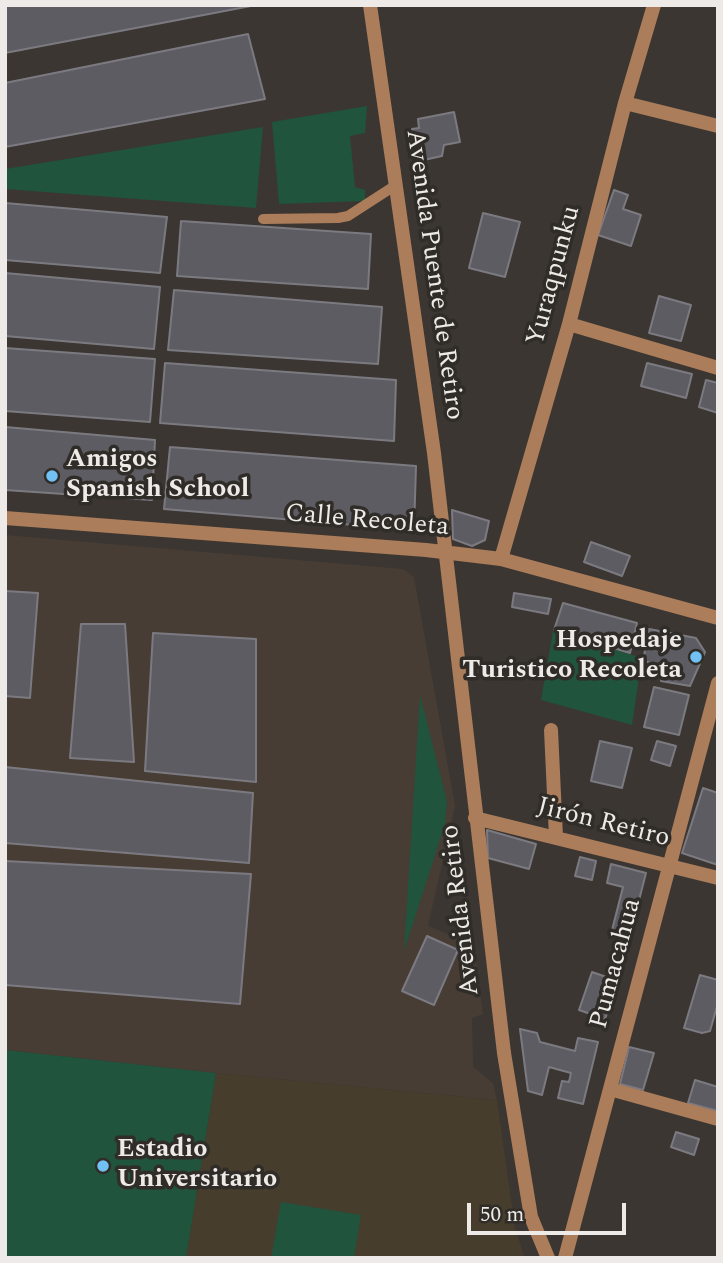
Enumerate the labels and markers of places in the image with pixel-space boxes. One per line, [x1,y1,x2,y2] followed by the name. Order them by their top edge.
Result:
[66,445,249,506] place label: Amigos Spanish School
[44,468,60,484] marker: Amigos Spanish School
[462,626,682,688] place label: Hospedaje Turistico Recoleta
[688,649,704,665] marker: Hospedaje Turistico Recoleta
[117,1135,277,1196] place label: Estadio Universitario
[95,1158,111,1174] marker: Estadio Universitario

